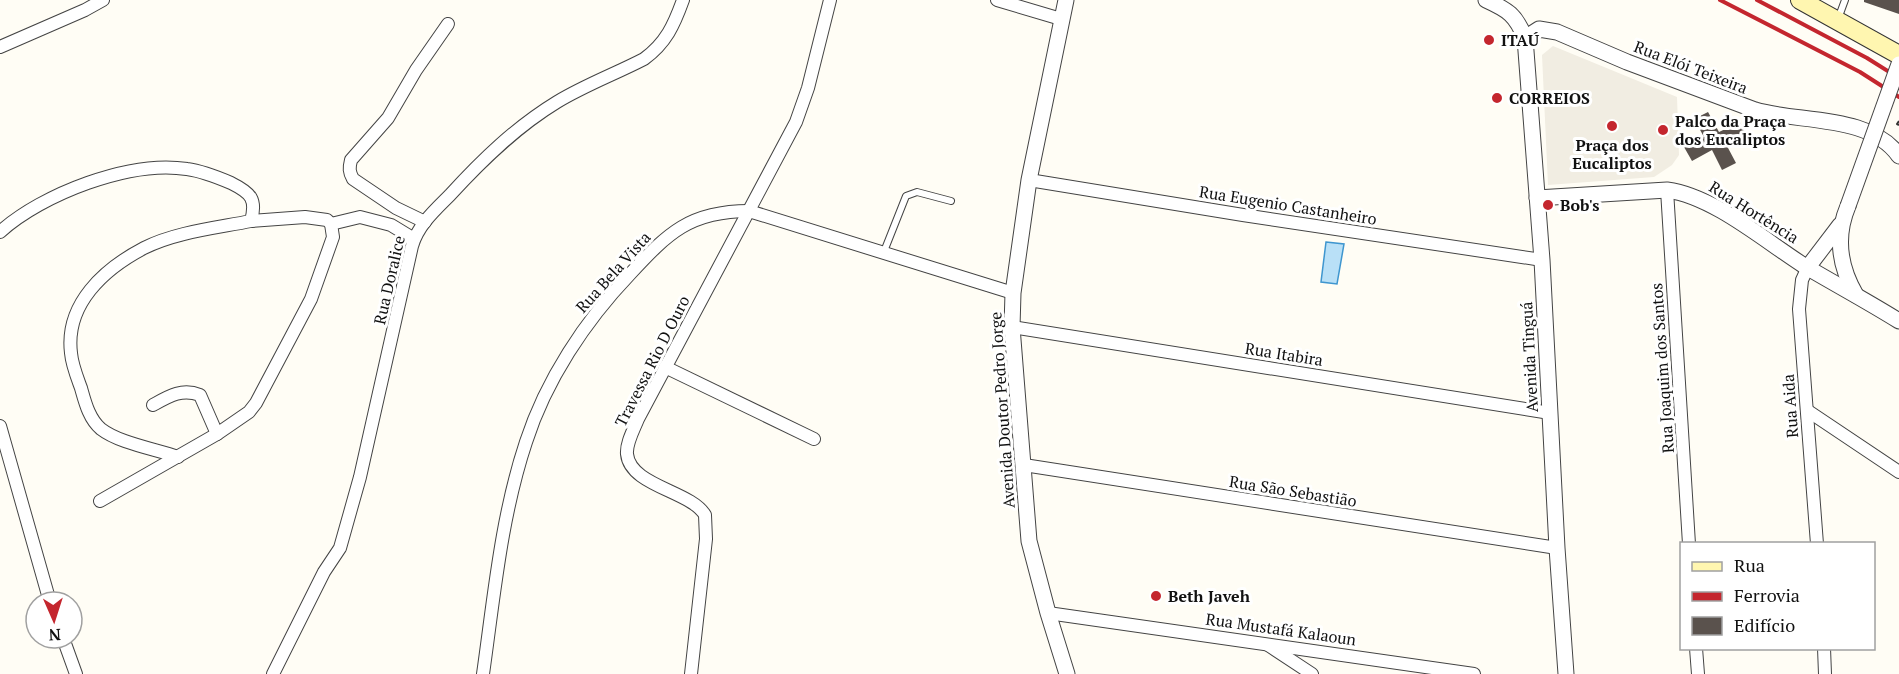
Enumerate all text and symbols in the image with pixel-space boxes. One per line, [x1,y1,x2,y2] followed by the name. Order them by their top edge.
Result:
[1501,29,1540,51] place label: ITAÚ
[1482,33,1496,47] marker: ITAÚ
[1631,35,1751,99] street label: Rua Elói Teixeira
[1509,87,1590,109] place label: CORREIOS
[1490,91,1504,105] marker: CORREIOS
[1675,110,1786,150] place label: Palco da Praça dos Eucaliptos
[1605,119,1619,133] marker: Praça dos Eucaliptos
[1656,123,1670,137] marker: Palco da Praça dos Eucaliptos
[1572,134,1652,174] place label: Praça dos Eucaliptos
[1705,176,1803,248] street label: Rua Hortência
[1198,180,1378,230] street label: Rua Eugenio Castanheiro
[1560,194,1600,216] place label: Bob's
[1541,198,1555,212] marker: Bob's
[571,227,655,317] street label: Rua Bela Vista
[368,233,410,327] street label: Rua Doralice
[1645,282,1679,454] street label: Rua Joaquim dos Santos
[609,292,695,430] street label: Travessa Rio D Ouro
[1515,301,1543,413] street label: Avenida Tinguá
[984,311,1020,509] street label: Avenida Doutor Pedro Jorge
[1243,337,1325,371] street label: Rua Itabira
[1777,373,1803,439] street label: Rua Aida
[1228,470,1358,512] street label: Rua São Sebastião
[1680,542,1875,650] legend
[1734,553,1765,577] text: Rua
[1734,583,1800,607] text: Ferrovia
[1168,585,1251,607] place label: Beth Javeh
[1149,589,1163,603] marker: Beth Javeh
[24,590,84,650] north arrow
[1204,608,1358,651] street label: Rua Mustafá Kalaoun
[1734,613,1795,637] text: Edifício
[48,624,61,646] text: N

